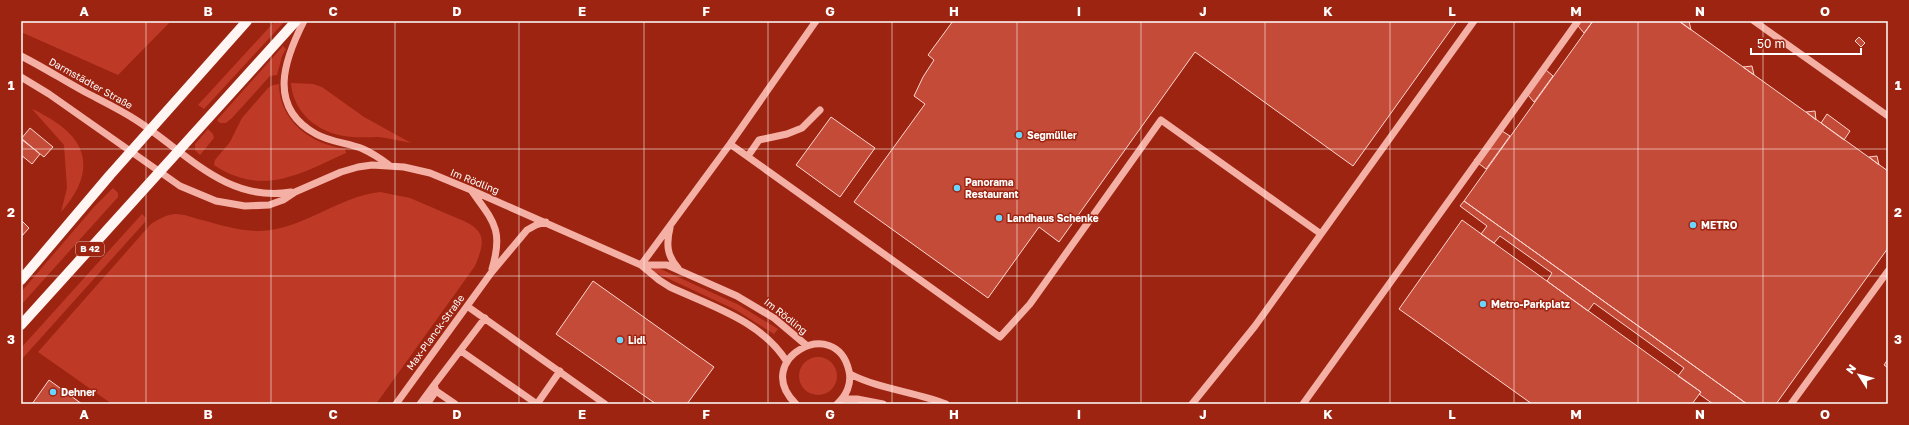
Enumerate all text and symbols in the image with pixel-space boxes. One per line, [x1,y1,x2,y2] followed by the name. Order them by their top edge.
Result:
[79,3,89,19] text: A
[203,3,213,19] text: B
[328,3,338,19] text: C
[452,3,462,19] text: D
[578,3,586,19] text: E
[702,3,710,19] text: F
[825,3,835,19] text: G
[949,3,959,19] text: H
[1077,3,1081,19] text: I
[1199,3,1207,19] text: J
[1323,3,1333,19] text: K
[1448,3,1456,19] text: L
[1570,3,1582,19] text: M
[1695,3,1705,19] text: N
[1820,3,1830,19] text: O
[1751,30,1861,56] scale bar
[1757,36,1785,51] text: 50 m
[47,55,135,111] street label: Darmstädter Straße
[8,77,15,93] text: 1
[1895,77,1902,93] text: 1
[1027,129,1077,141] place label: Segmüller
[1014,130,1024,140] marker: Segmüller
[449,166,501,196] street label: Im Rödling
[965,176,1019,200] place label: Panorama Restaurant
[952,183,962,193] marker: Panorama Restaurant
[7,204,15,220] text: 2
[1894,204,1902,220] text: 2
[1007,212,1099,224] place label: Landhaus Schenke
[994,213,1004,223] marker: Landhaus Schenke
[1701,219,1738,231] place label: METRO
[1688,220,1698,230] marker: METRO
[76,242,104,256] road number: B 42
[404,292,467,372] street label: Max-Planck-Straße
[762,295,810,337] street label: Im Rödling
[1491,298,1570,310] place label: Metro-Parkplatz
[1478,299,1488,309] marker: Metro-Parkplatz
[7,331,15,347] text: 3
[1894,331,1902,347] text: 3
[628,334,647,346] place label: Lidl
[615,335,625,345] marker: Lidl
[1839,355,1879,395] north arrow
[1843,362,1858,376] text: N
[61,386,96,398] place label: Dehner
[48,387,58,397] marker: Dehner
[79,406,89,422] text: A
[203,406,213,422] text: B
[328,406,338,422] text: C
[452,406,462,422] text: D
[578,406,586,422] text: E
[702,406,710,422] text: F
[825,406,835,422] text: G
[949,406,959,422] text: H
[1077,406,1081,422] text: I
[1199,406,1207,422] text: J
[1323,406,1333,422] text: K
[1448,406,1456,422] text: L
[1570,406,1582,422] text: M
[1695,406,1705,422] text: N
[1820,406,1830,422] text: O

